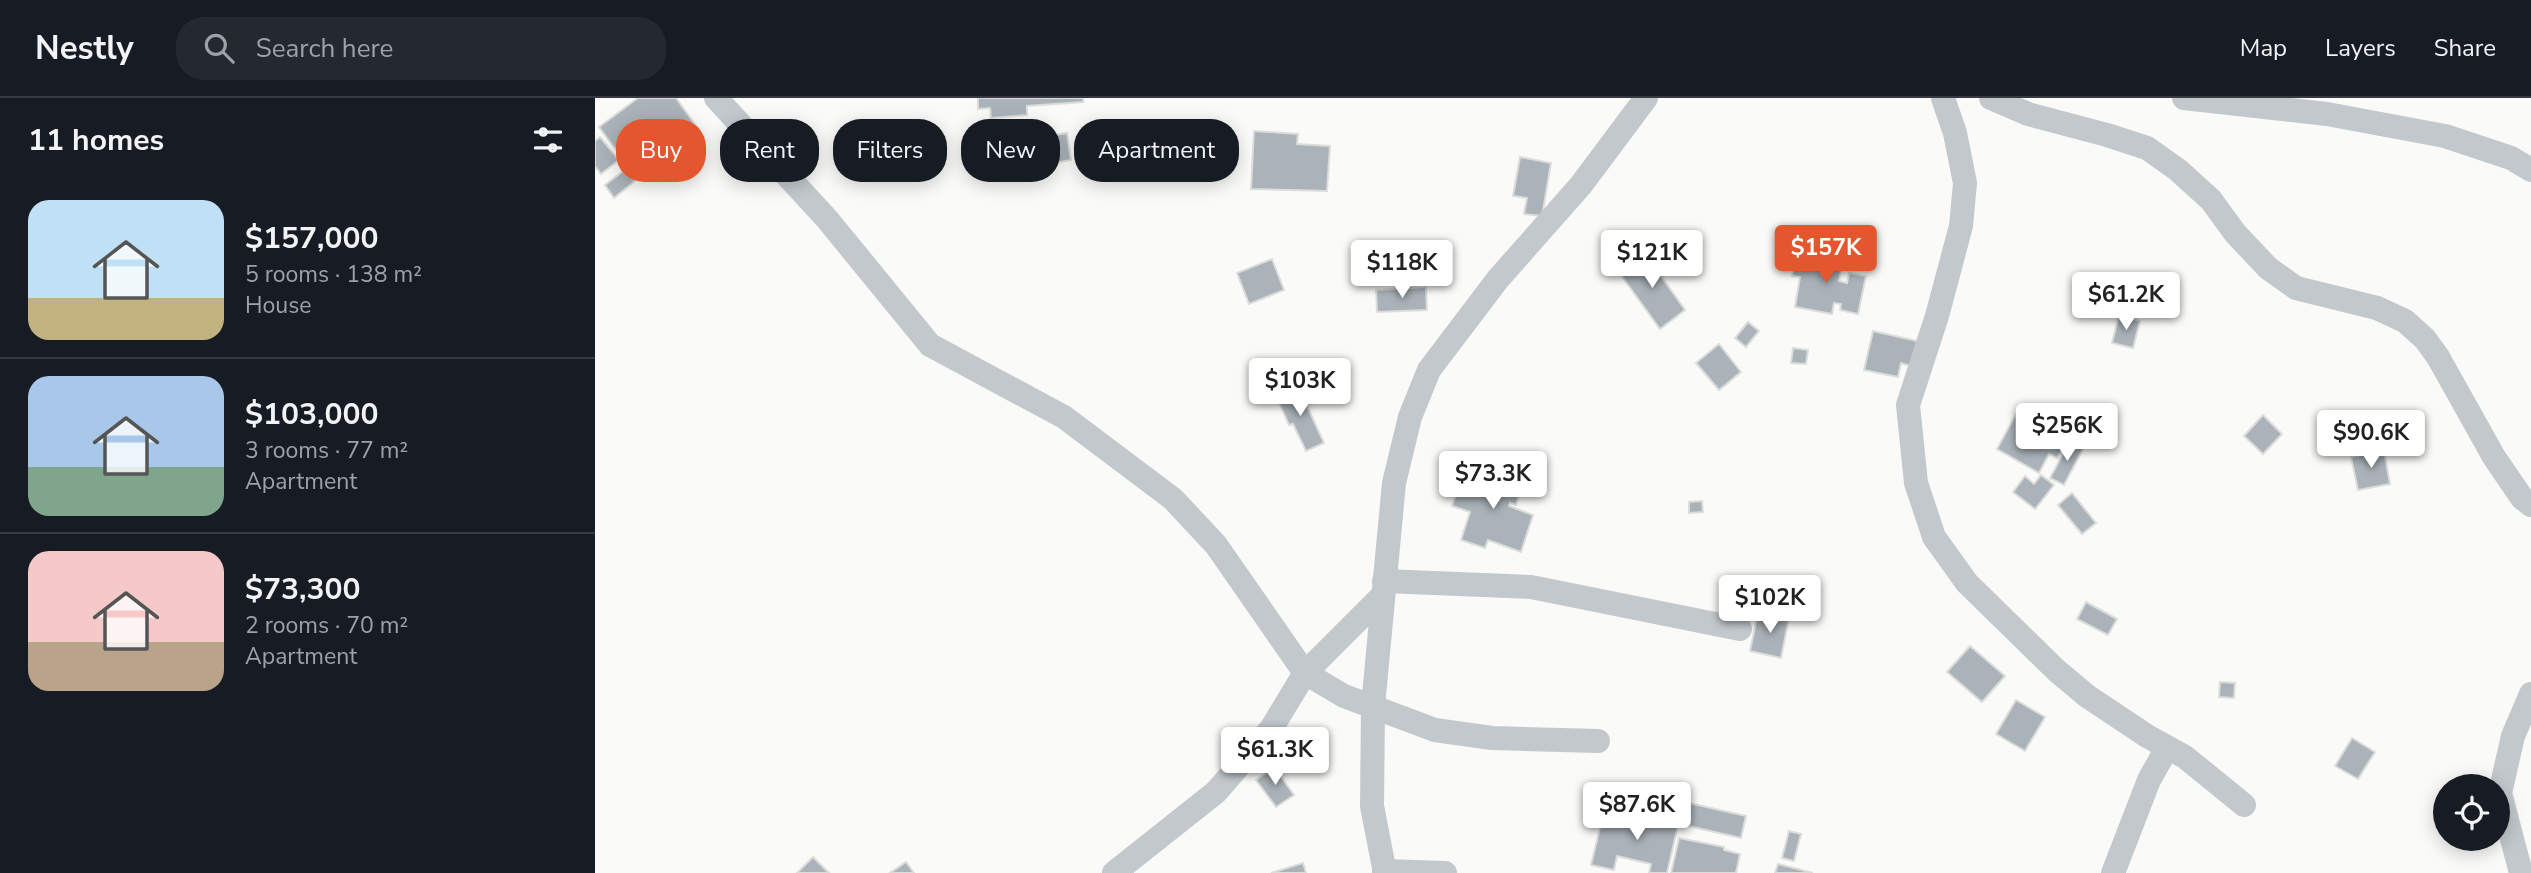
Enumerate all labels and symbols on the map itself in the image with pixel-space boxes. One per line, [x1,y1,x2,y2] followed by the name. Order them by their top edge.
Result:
[1777,226,1875,285] pin: $157K
[1603,230,1701,290] pin: $121K
[1353,240,1451,300] pin: $118K
[2069,272,2183,332] pin: $61.2K
[1251,358,1349,418] pin: $103K
[2018,404,2116,463] pin: $256K
[2314,410,2428,470] pin: $90.6K
[1436,452,1550,511] pin: $73.3K
[1721,575,1819,635] pin: $102K
[1218,728,1332,787] pin: $61.3K
[1580,782,1694,842] pin: $87.6K

